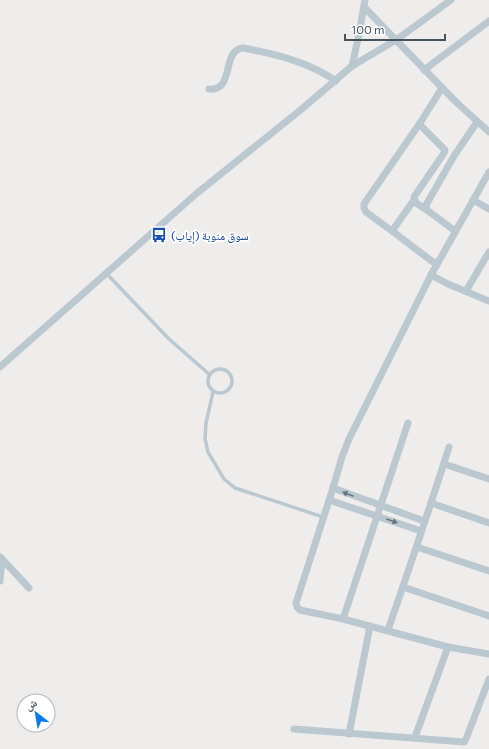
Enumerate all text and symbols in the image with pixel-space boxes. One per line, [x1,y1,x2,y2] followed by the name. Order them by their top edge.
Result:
[345,16,445,42] scale bar
[351,22,385,36] text: 100 m
[150,226,168,244] bus stop icon: سوق منوبة (إياب)
[171,228,249,244] place label: سوق منوبة (إياب)
[342,490,354,496] one-way arrow
[387,519,399,525] one-way arrow
[16,693,56,733] north arrow
[22,695,40,714] text: ش

